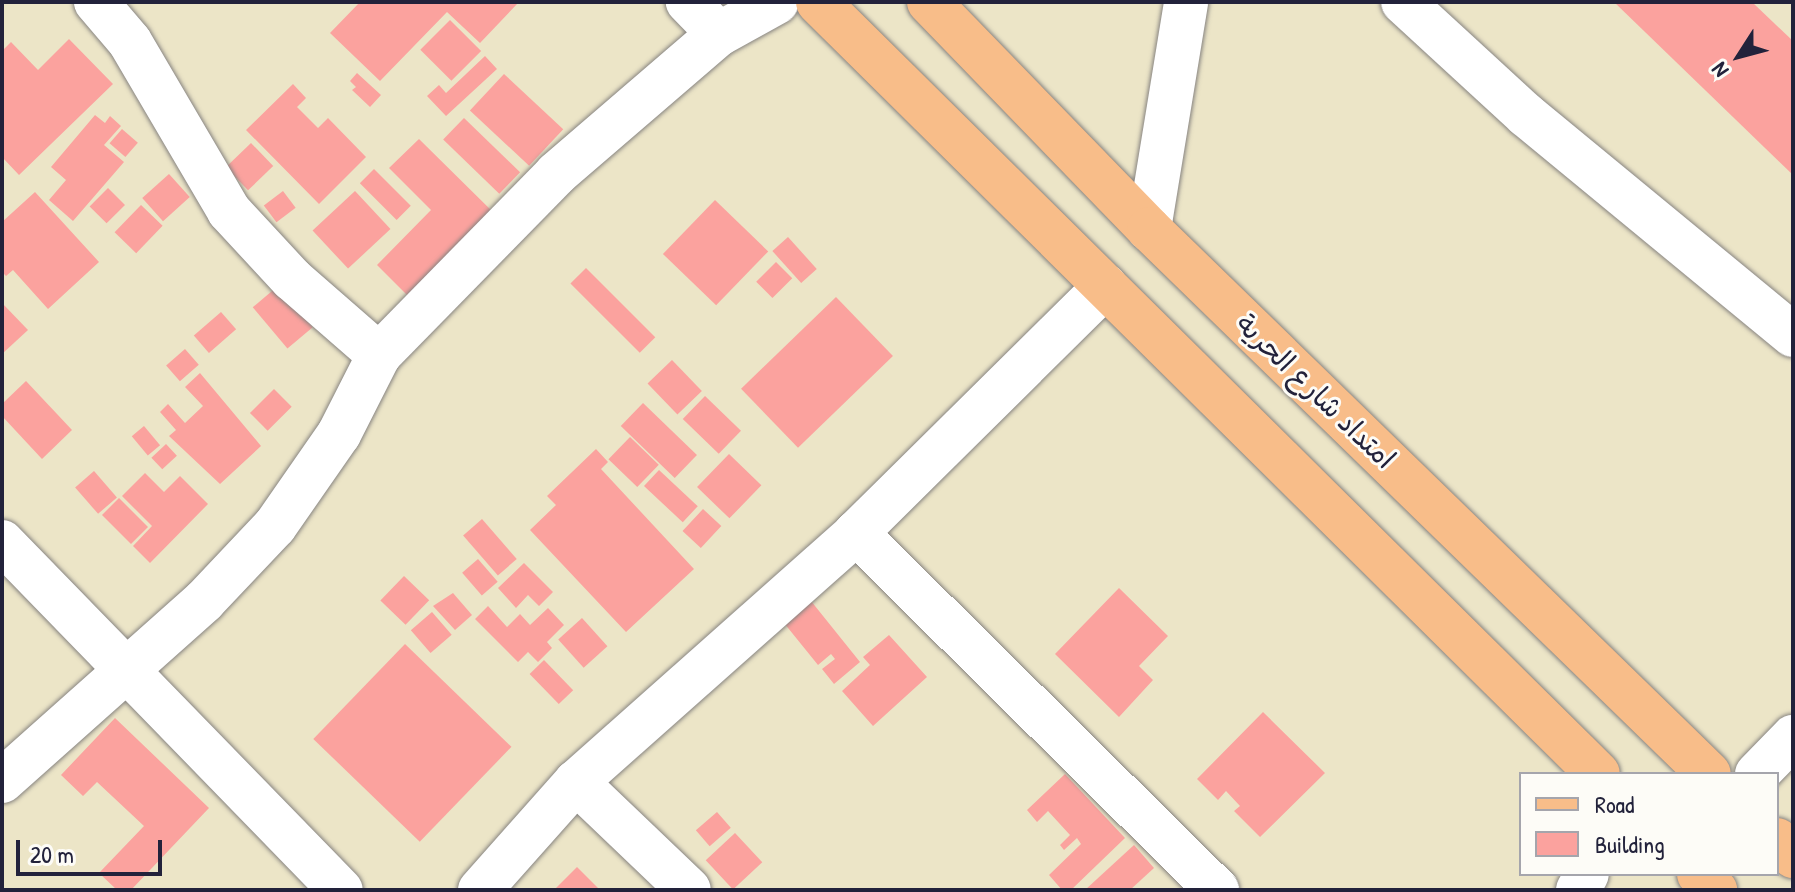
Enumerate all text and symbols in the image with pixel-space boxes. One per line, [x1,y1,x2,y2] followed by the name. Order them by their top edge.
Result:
[1699,16,1779,96] north arrow
[1704,57,1735,84] text: N
[1229,307,1403,475] street label: امتداد شارع الحرية
[1519,772,1779,876] legend
[1595,788,1634,820] text: Road
[20,824,166,874] scale bar
[1595,828,1665,860] text: Building
[30,838,74,870] text: 20 m

